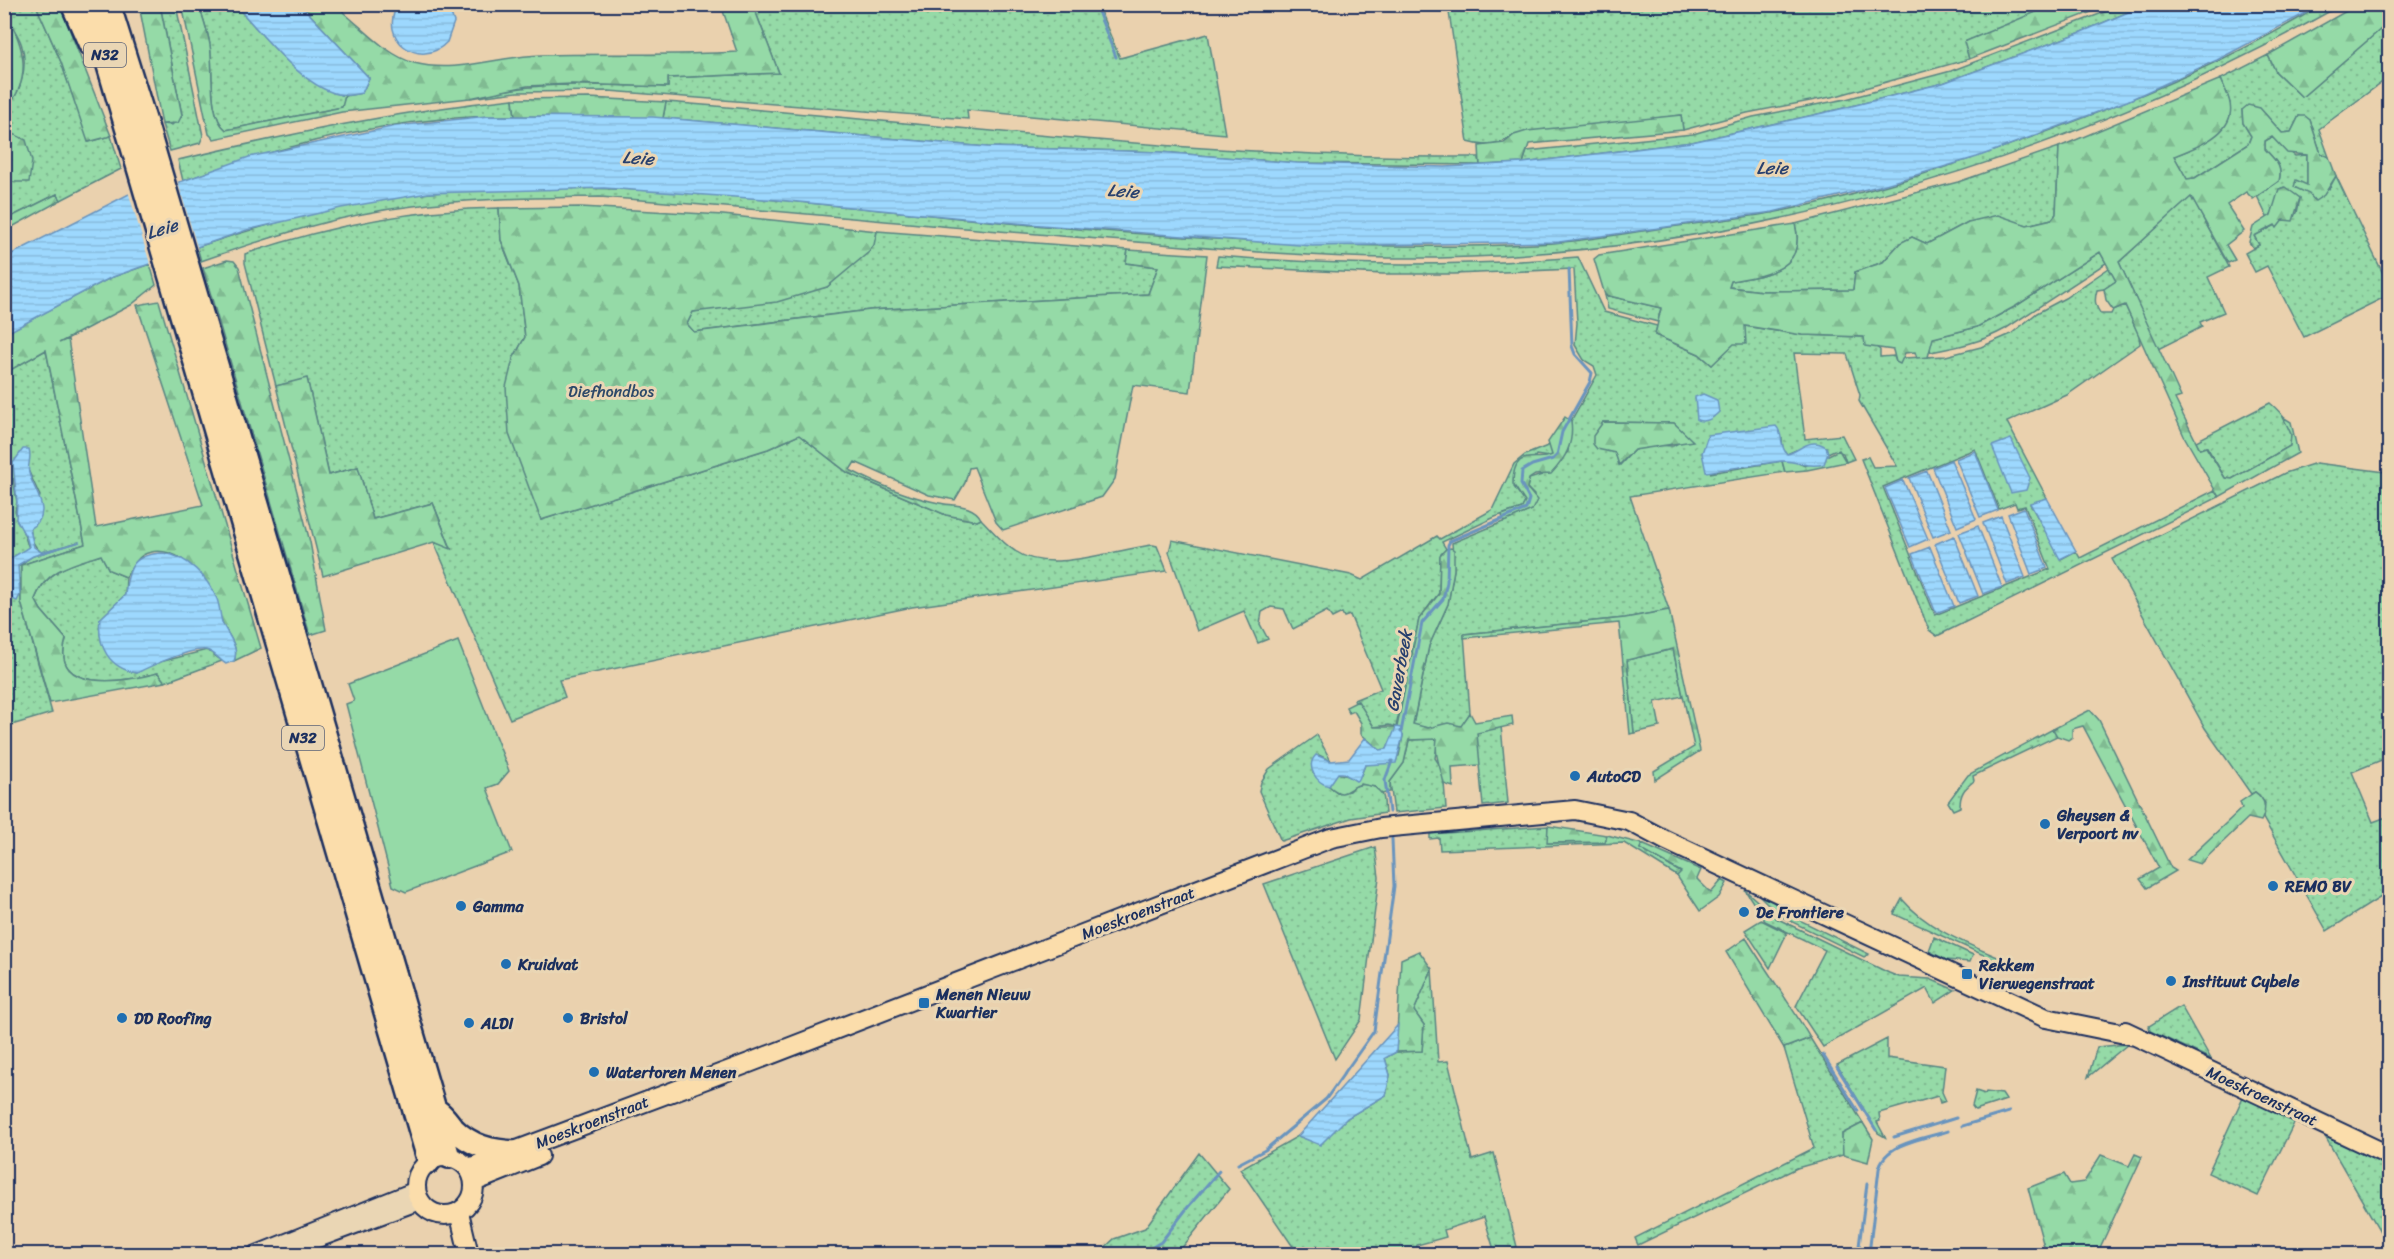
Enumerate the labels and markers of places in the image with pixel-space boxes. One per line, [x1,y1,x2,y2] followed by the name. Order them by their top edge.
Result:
[1586,762,1641,791] place label: AutoCD
[1568,769,1582,783] marker: AutoCD
[2056,801,2140,848] place label: Gheysen & Verpoort nv
[2038,817,2052,831] marker: Gheysen & Verpoort nv
[2284,872,2352,901] place label: REMO BV
[2266,879,2280,893] marker: REMO BV
[472,892,525,921] place label: Gamma
[1756,898,1845,927] place label: De Frontiere
[454,899,468,913] marker: Gamma
[1737,905,1751,919] marker: De Frontiere
[517,950,578,979] place label: Kruidvat
[1978,951,2095,998] place label: Rekkem Vierwegenstraat
[499,957,513,971] marker: Kruidvat
[1960,967,1974,981] marker: Rekkem Vierwegenstraat
[2182,967,2300,996] place label: Instituut Cybele
[2164,974,2178,988] marker: Instituut Cybele
[935,980,1031,1027] place label: Menen Nieuw Kwartier
[917,996,931,1010] marker: Menen Nieuw Kwartier
[134,1004,213,1033] place label: DD Roofing
[580,1004,629,1033] place label: Bristol
[480,1009,514,1038] place label: ALDI
[115,1011,129,1025] marker: DD Roofing
[561,1011,575,1025] marker: Bristol
[462,1016,476,1030] marker: ALDI
[606,1058,737,1087] place label: Watertoren Menen
[587,1065,601,1079] marker: Watertoren Menen

